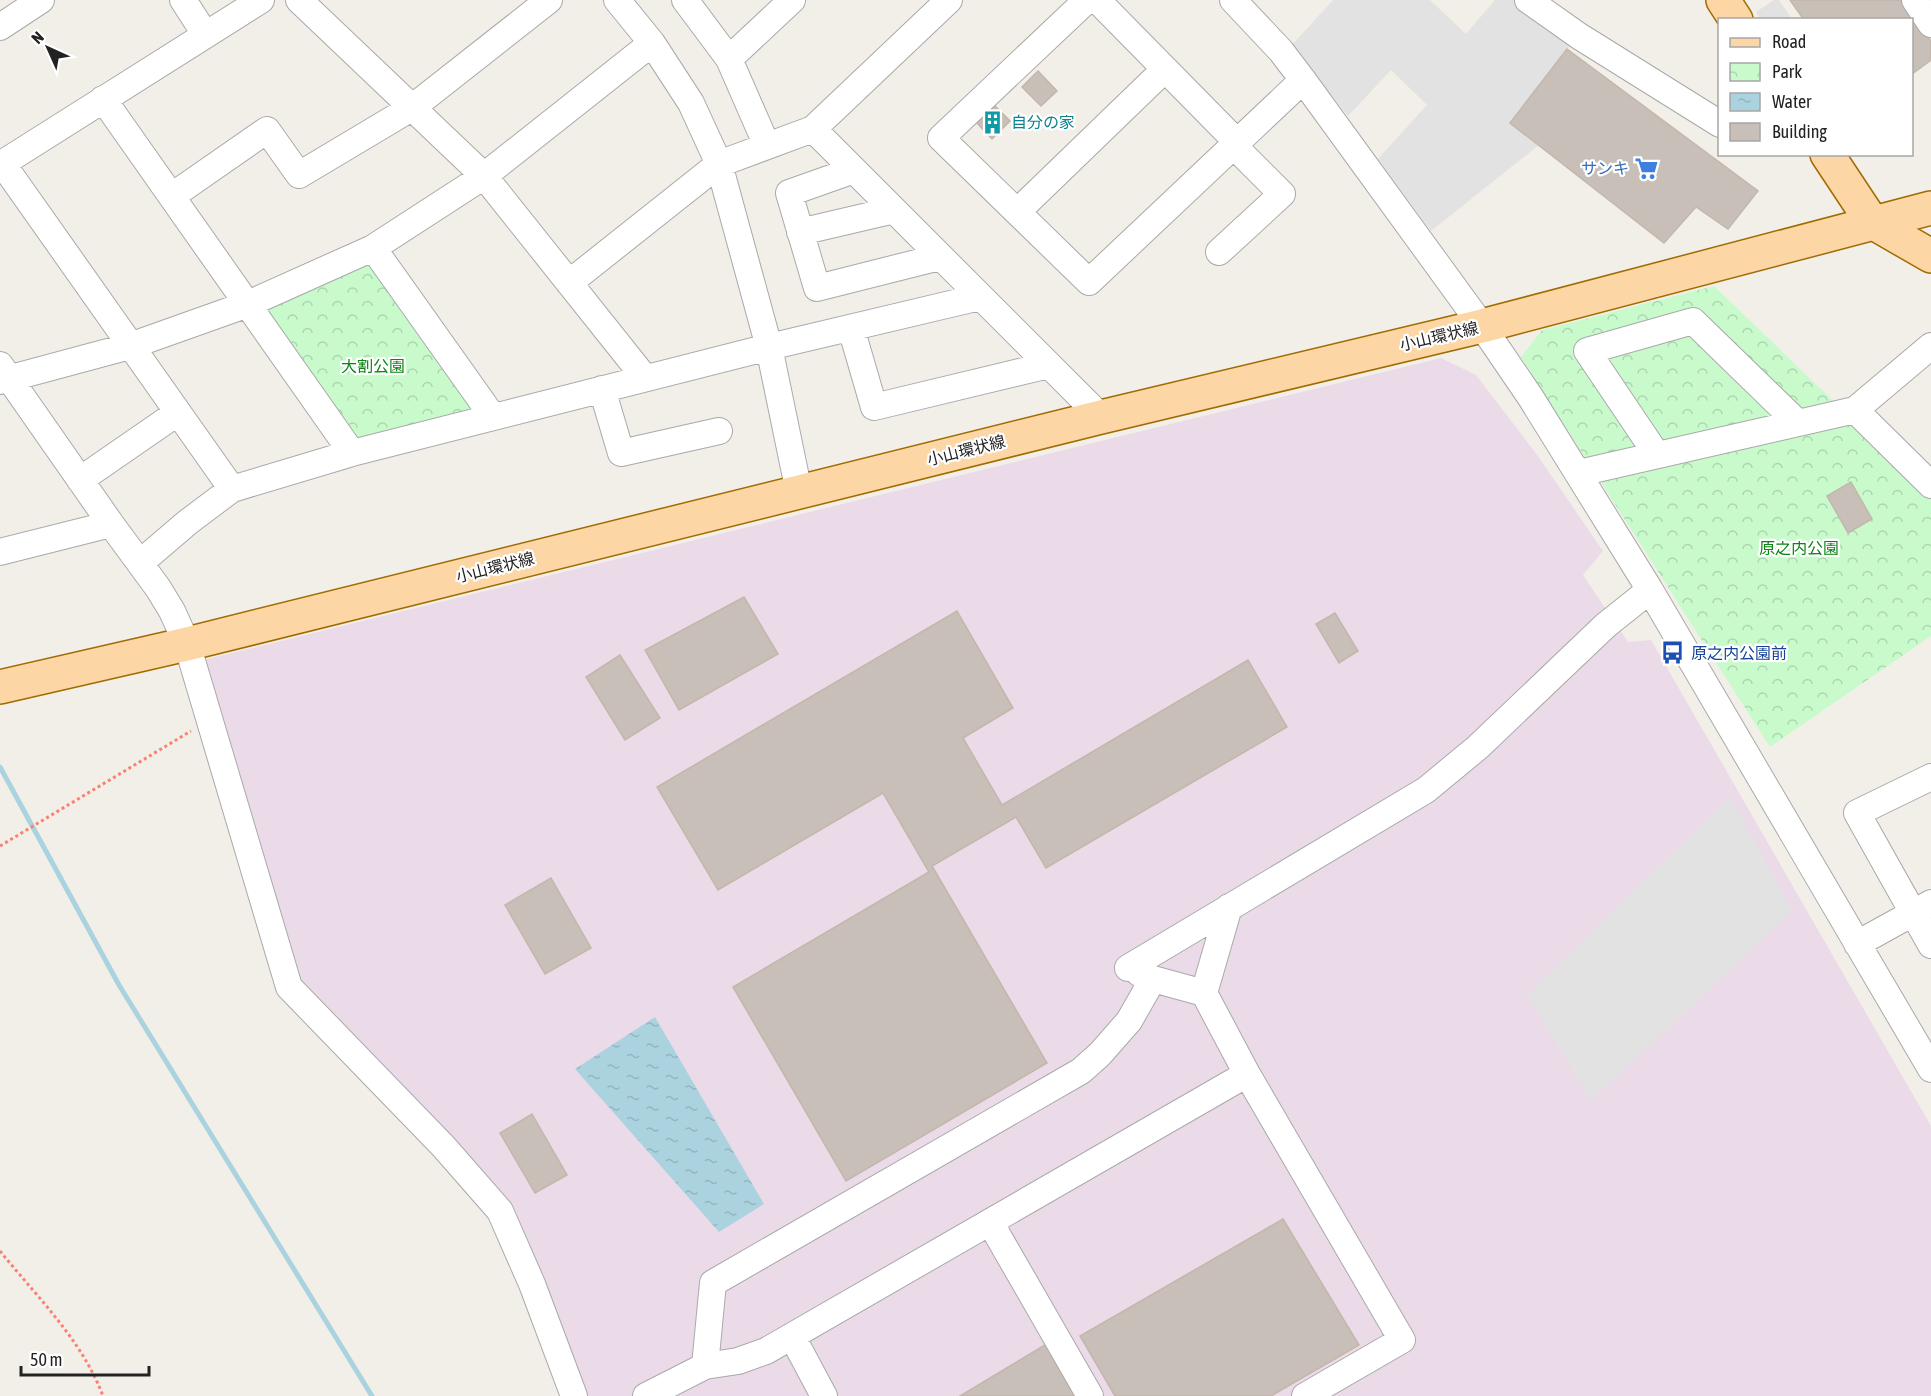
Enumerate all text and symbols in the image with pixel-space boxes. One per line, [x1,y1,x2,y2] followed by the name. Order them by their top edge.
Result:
[18,18,78,78] north arrow
[1718,18,1913,156] legend
[28,28,47,47] text: N
[1772,31,1806,52] text: Road
[1772,61,1802,82] text: Park
[1772,91,1812,112] text: Water
[980,109,1006,135] building icon: 自分の家
[1011,113,1075,131] place label: 自分の家
[1772,121,1827,142] text: Building
[1634,155,1660,181] supermarket icon: サンキ
[1581,159,1629,177] place label: サンキ
[1398,318,1480,354] street label: 小山環状線
[341,357,405,375] park label: 大割公園
[925,432,1007,468] street label: 小山環状線
[1759,539,1839,557] park label: 原之内公園
[454,549,536,585] street label: 小山環状線
[1660,640,1686,666] bus stop icon: 原之内公園前
[1691,644,1787,662] place label: 原之内公園前
[21,1339,148,1377] scale bar
[30,1349,62,1370] text: 50 m

